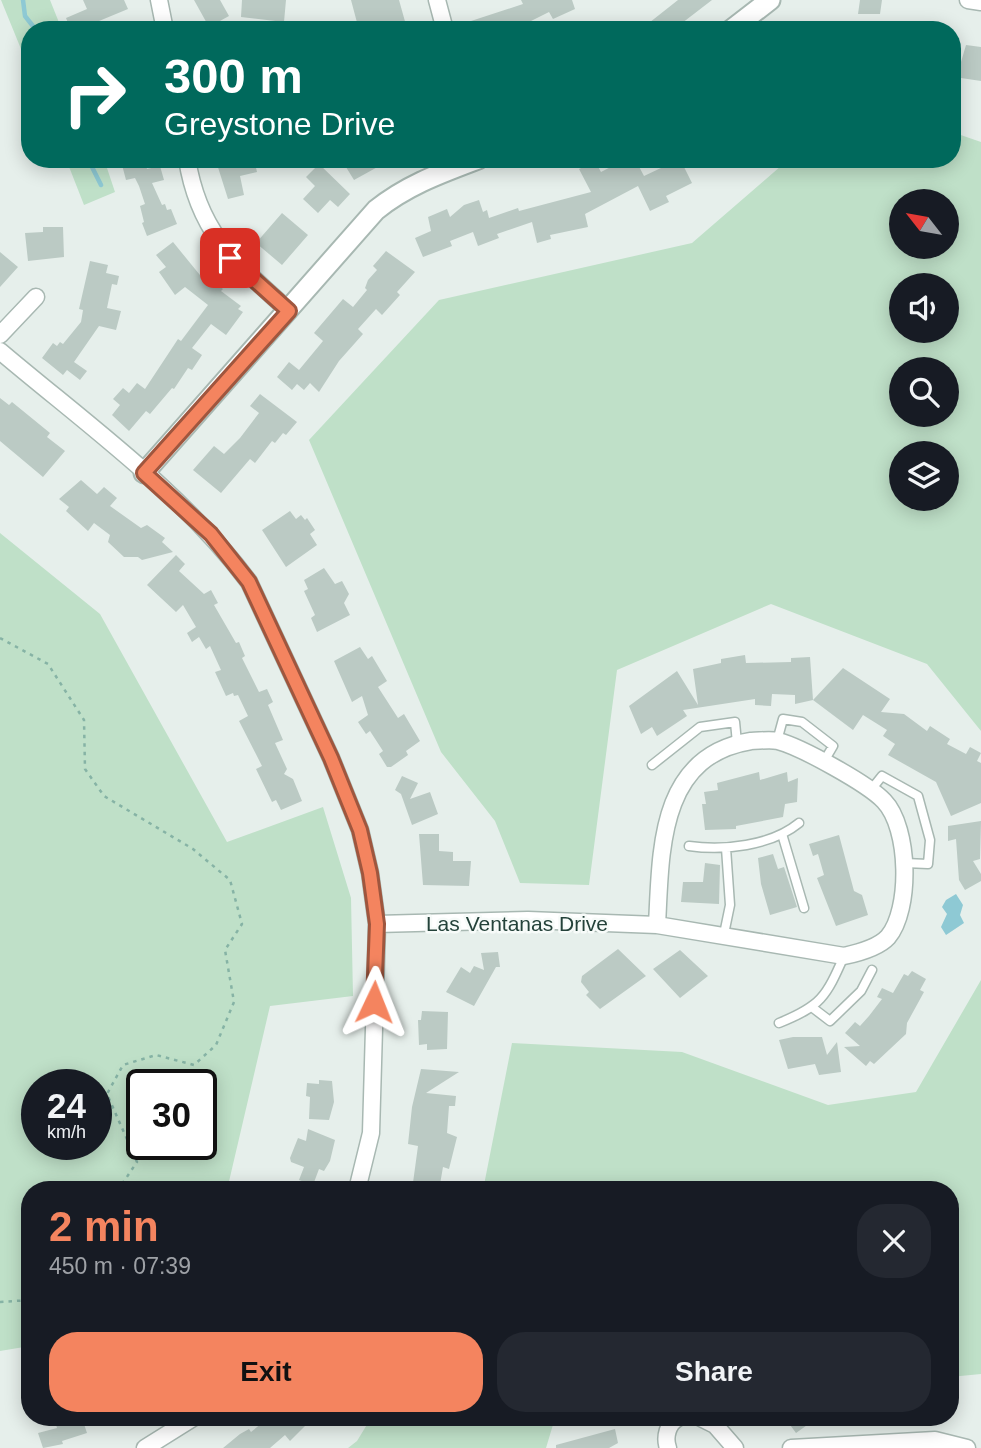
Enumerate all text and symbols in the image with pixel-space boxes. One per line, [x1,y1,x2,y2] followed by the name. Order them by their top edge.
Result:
[49,49,140,140] icon: right
[164,49,303,103] text: 300 m
[164,106,395,142] text: Greystone Drive
[889,189,959,259] north arrow
[889,189,959,511] map controls
[200,228,260,288] pin
[211,239,249,277] icon: arrive
[889,273,959,343] button: sound
[889,357,959,427] button: search
[889,441,959,511] button: layers
[426,912,608,935] street label: Las Ventanas Drive
[337,965,411,1039] position arrow
[126,1069,217,1160] speed limit sign: 30
[47,1086,86,1125] text: 24
[47,1122,86,1142] text: km/h
[49,1203,159,1250] text: 2 min
[857,1204,931,1278] button: close
[49,1253,191,1279] text: 450 m · 07:39
[49,1332,483,1412] button: Exit
[497,1332,931,1412] button: Share

